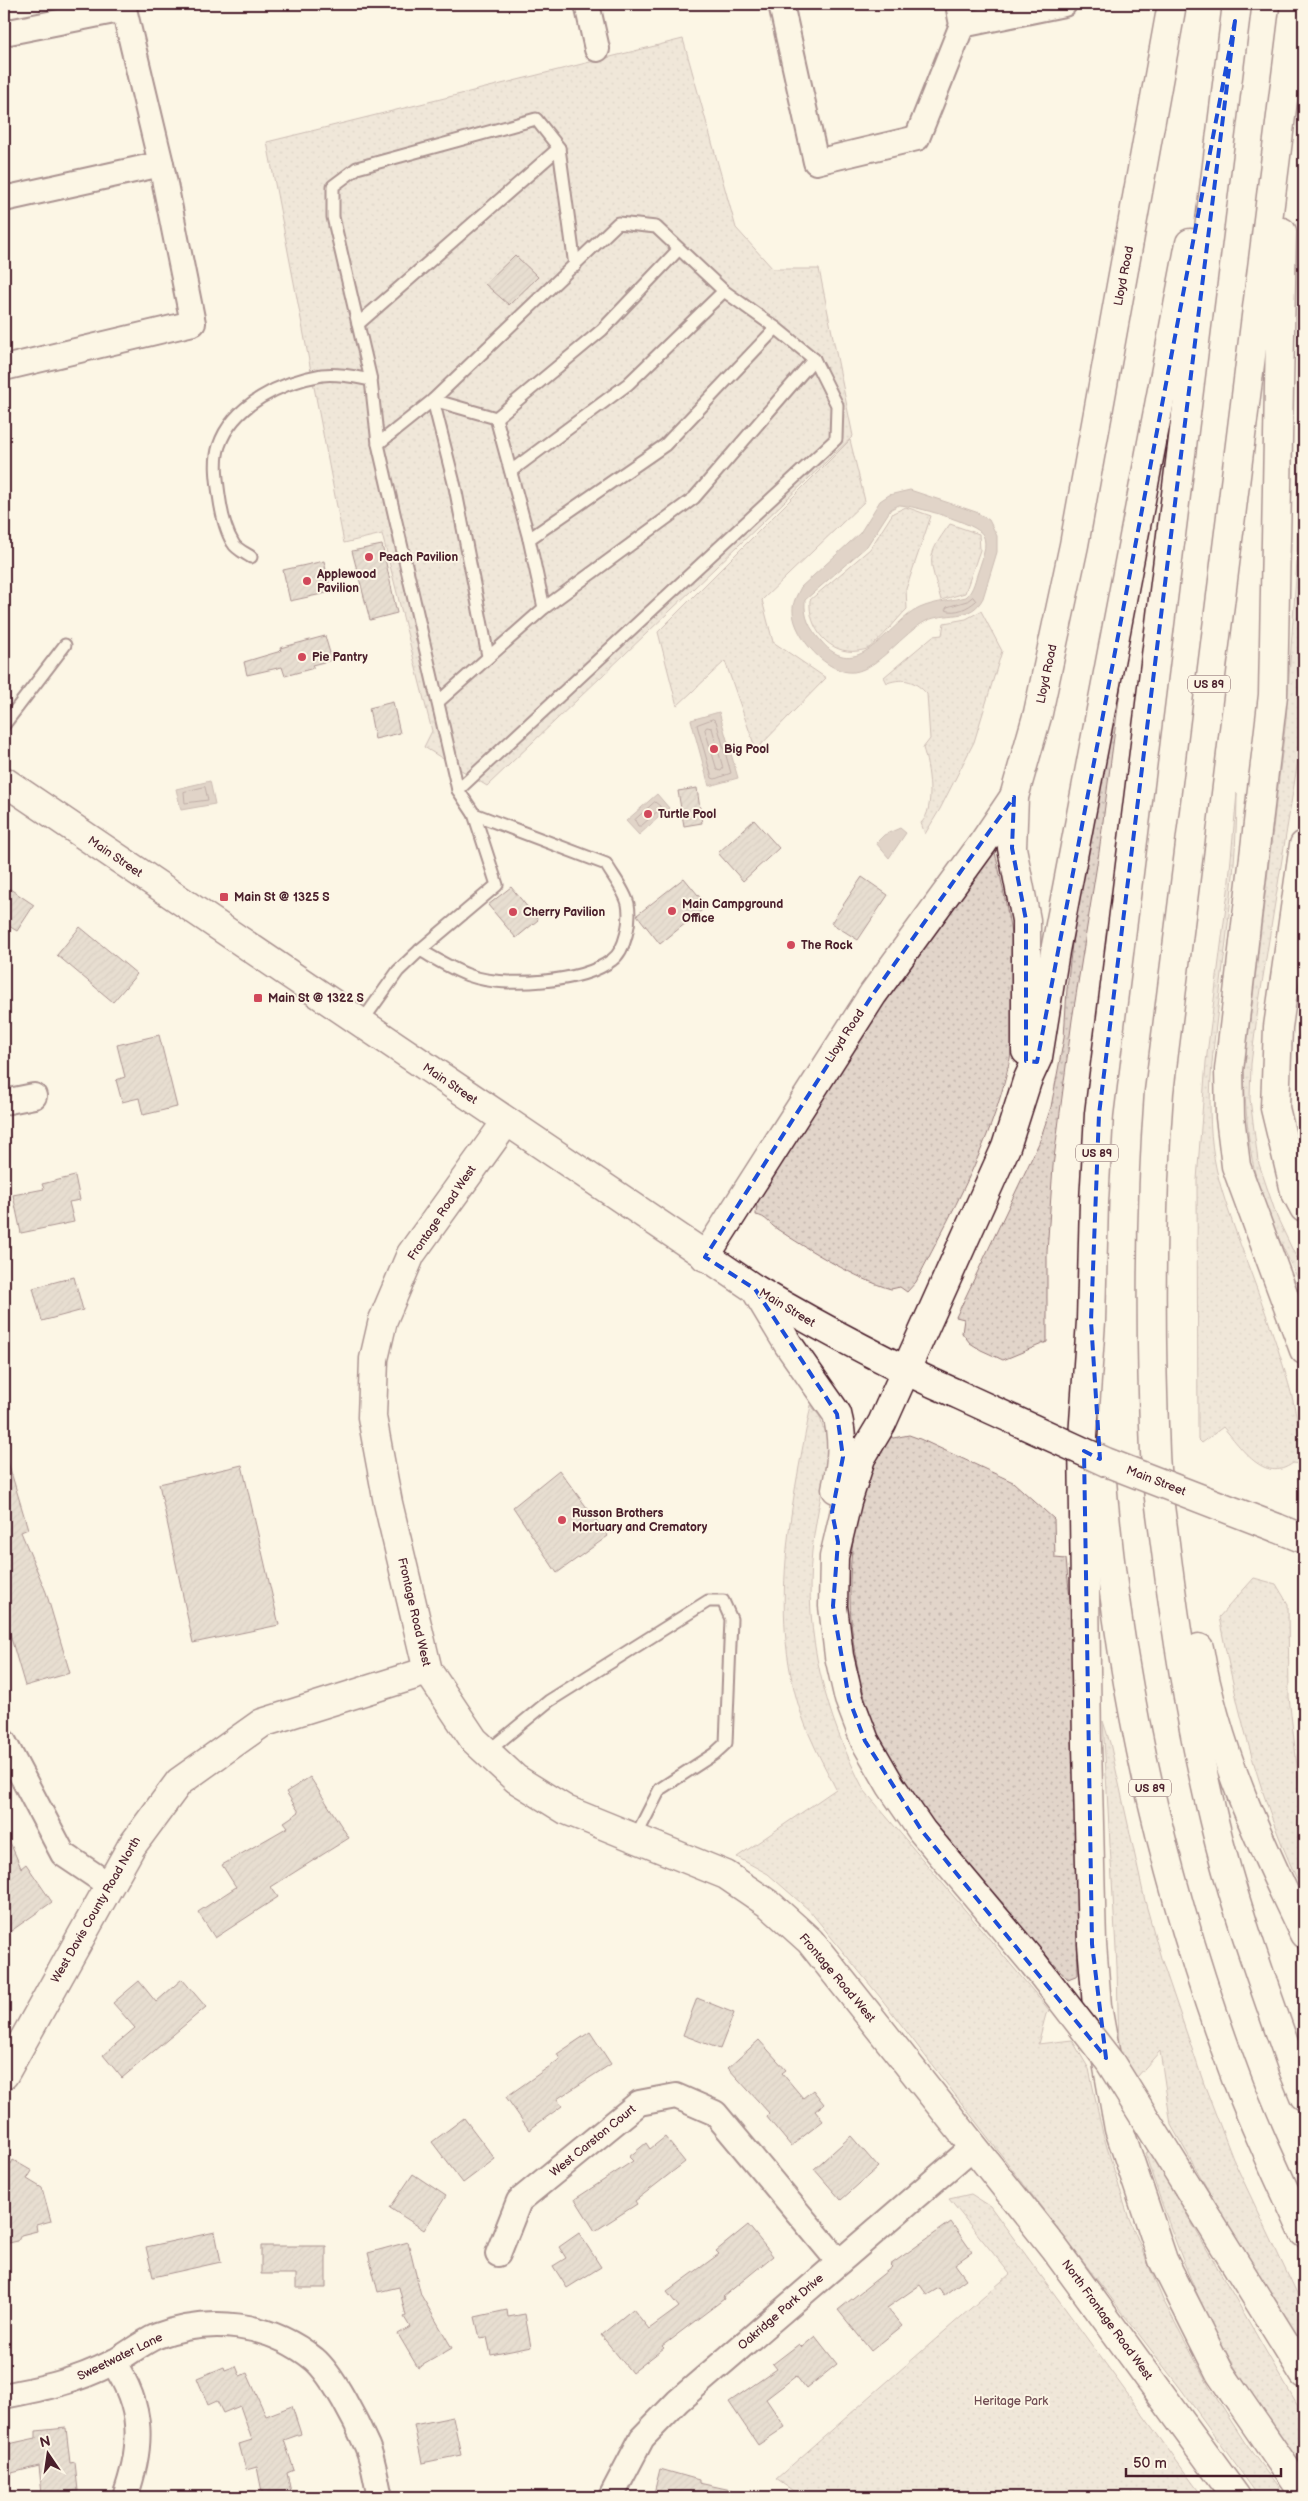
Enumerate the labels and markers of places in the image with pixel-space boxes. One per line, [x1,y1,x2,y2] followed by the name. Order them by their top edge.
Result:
[379,550,458,565] place label: Peach Pavilion
[363,551,375,563] marker: Peach Pavilion
[316,567,376,596] place label: Applewood Pavilion
[301,575,313,587] marker: Applewood Pavilion
[312,650,368,665] place label: Pie Pantry
[296,651,308,663] marker: Pie Pantry
[724,742,769,757] place label: Big Pool
[708,743,720,755] marker: Big Pool
[658,807,716,822] place label: Turtle Pool
[642,808,654,820] marker: Turtle Pool
[234,890,330,905] place label: Main St @ 1325 S
[218,891,230,903] marker: Main St @ 1325 S
[682,897,783,926] place label: Main Campground Office
[523,905,605,920] place label: Cherry Pavilion
[666,905,678,917] marker: Main Campground Office
[507,906,519,918] marker: Cherry Pavilion
[801,938,853,953] place label: The Rock
[785,939,797,951] marker: The Rock
[268,991,364,1006] place label: Main St @ 1322 S
[252,992,264,1004] marker: Main St @ 1322 S
[572,1506,708,1535] place label: Russon Brothers Mortuary and Crematory
[556,1514,568,1526] marker: Russon Brothers Mortuary and Crematory

